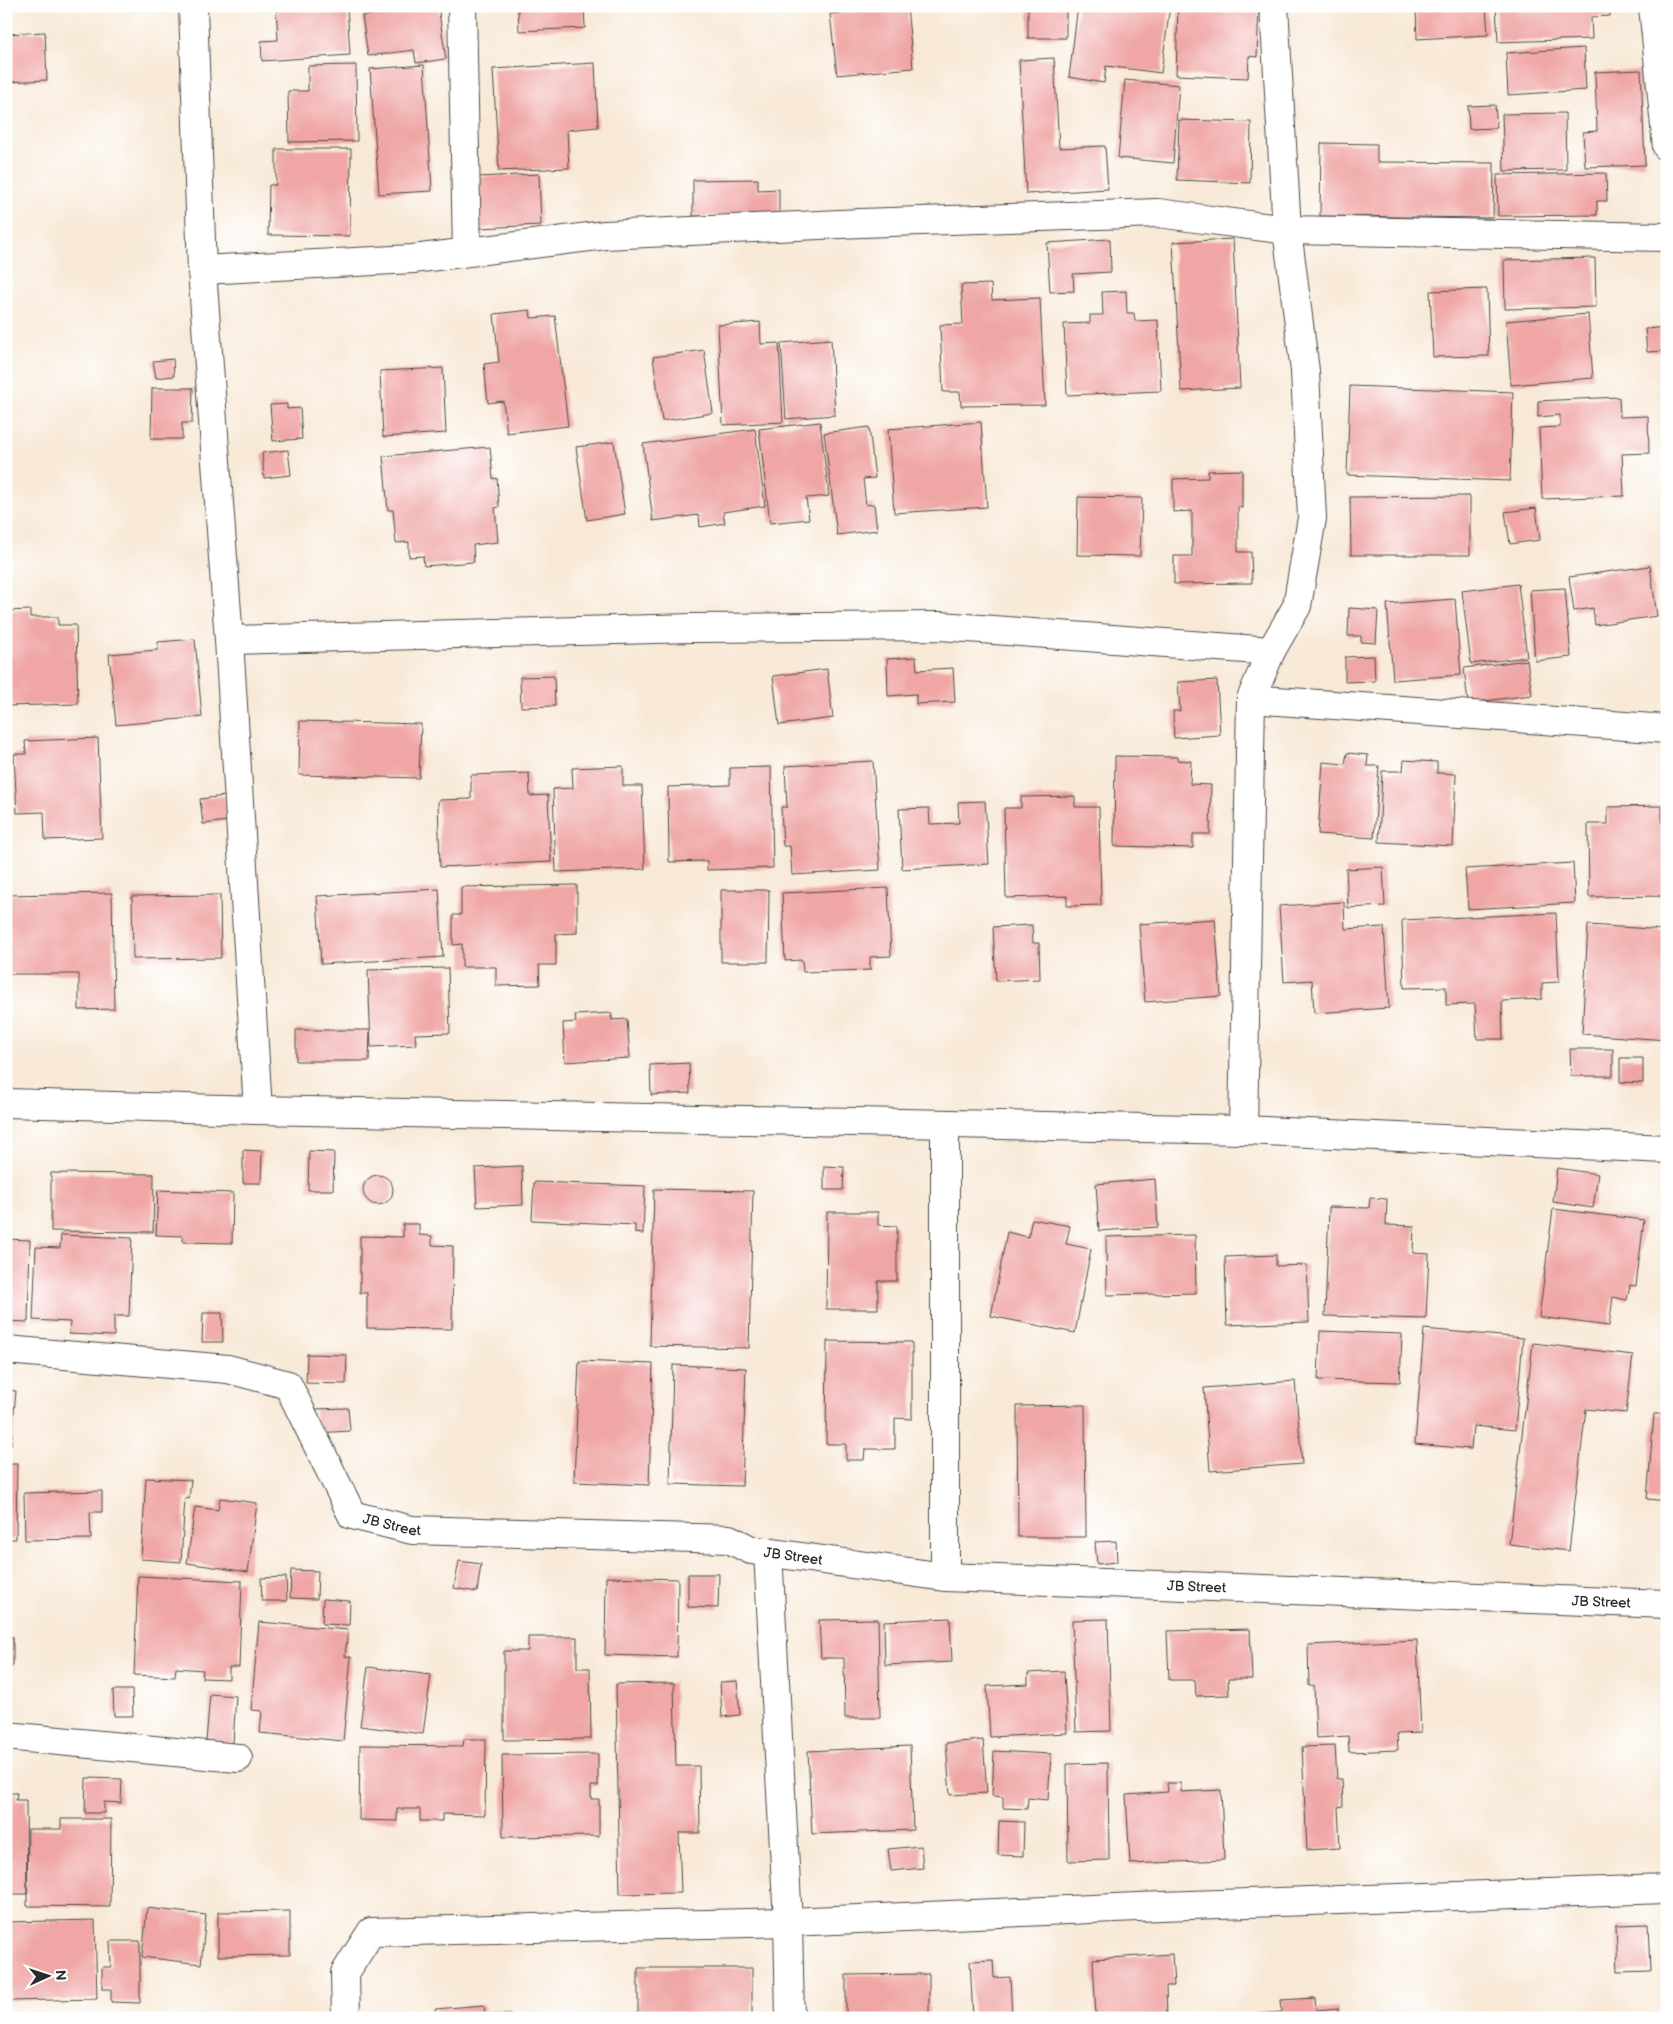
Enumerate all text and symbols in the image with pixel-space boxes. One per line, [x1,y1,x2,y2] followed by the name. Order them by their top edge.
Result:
[361,1510,422,1539] street label: JB Street
[763,1543,824,1568] street label: JB Street
[1167,1577,1227,1596] street label: JB Street
[1571,1592,1632,1611] street label: JB Street
[22,1952,72,2002] north arrow
[52,1970,69,1981] text: N

